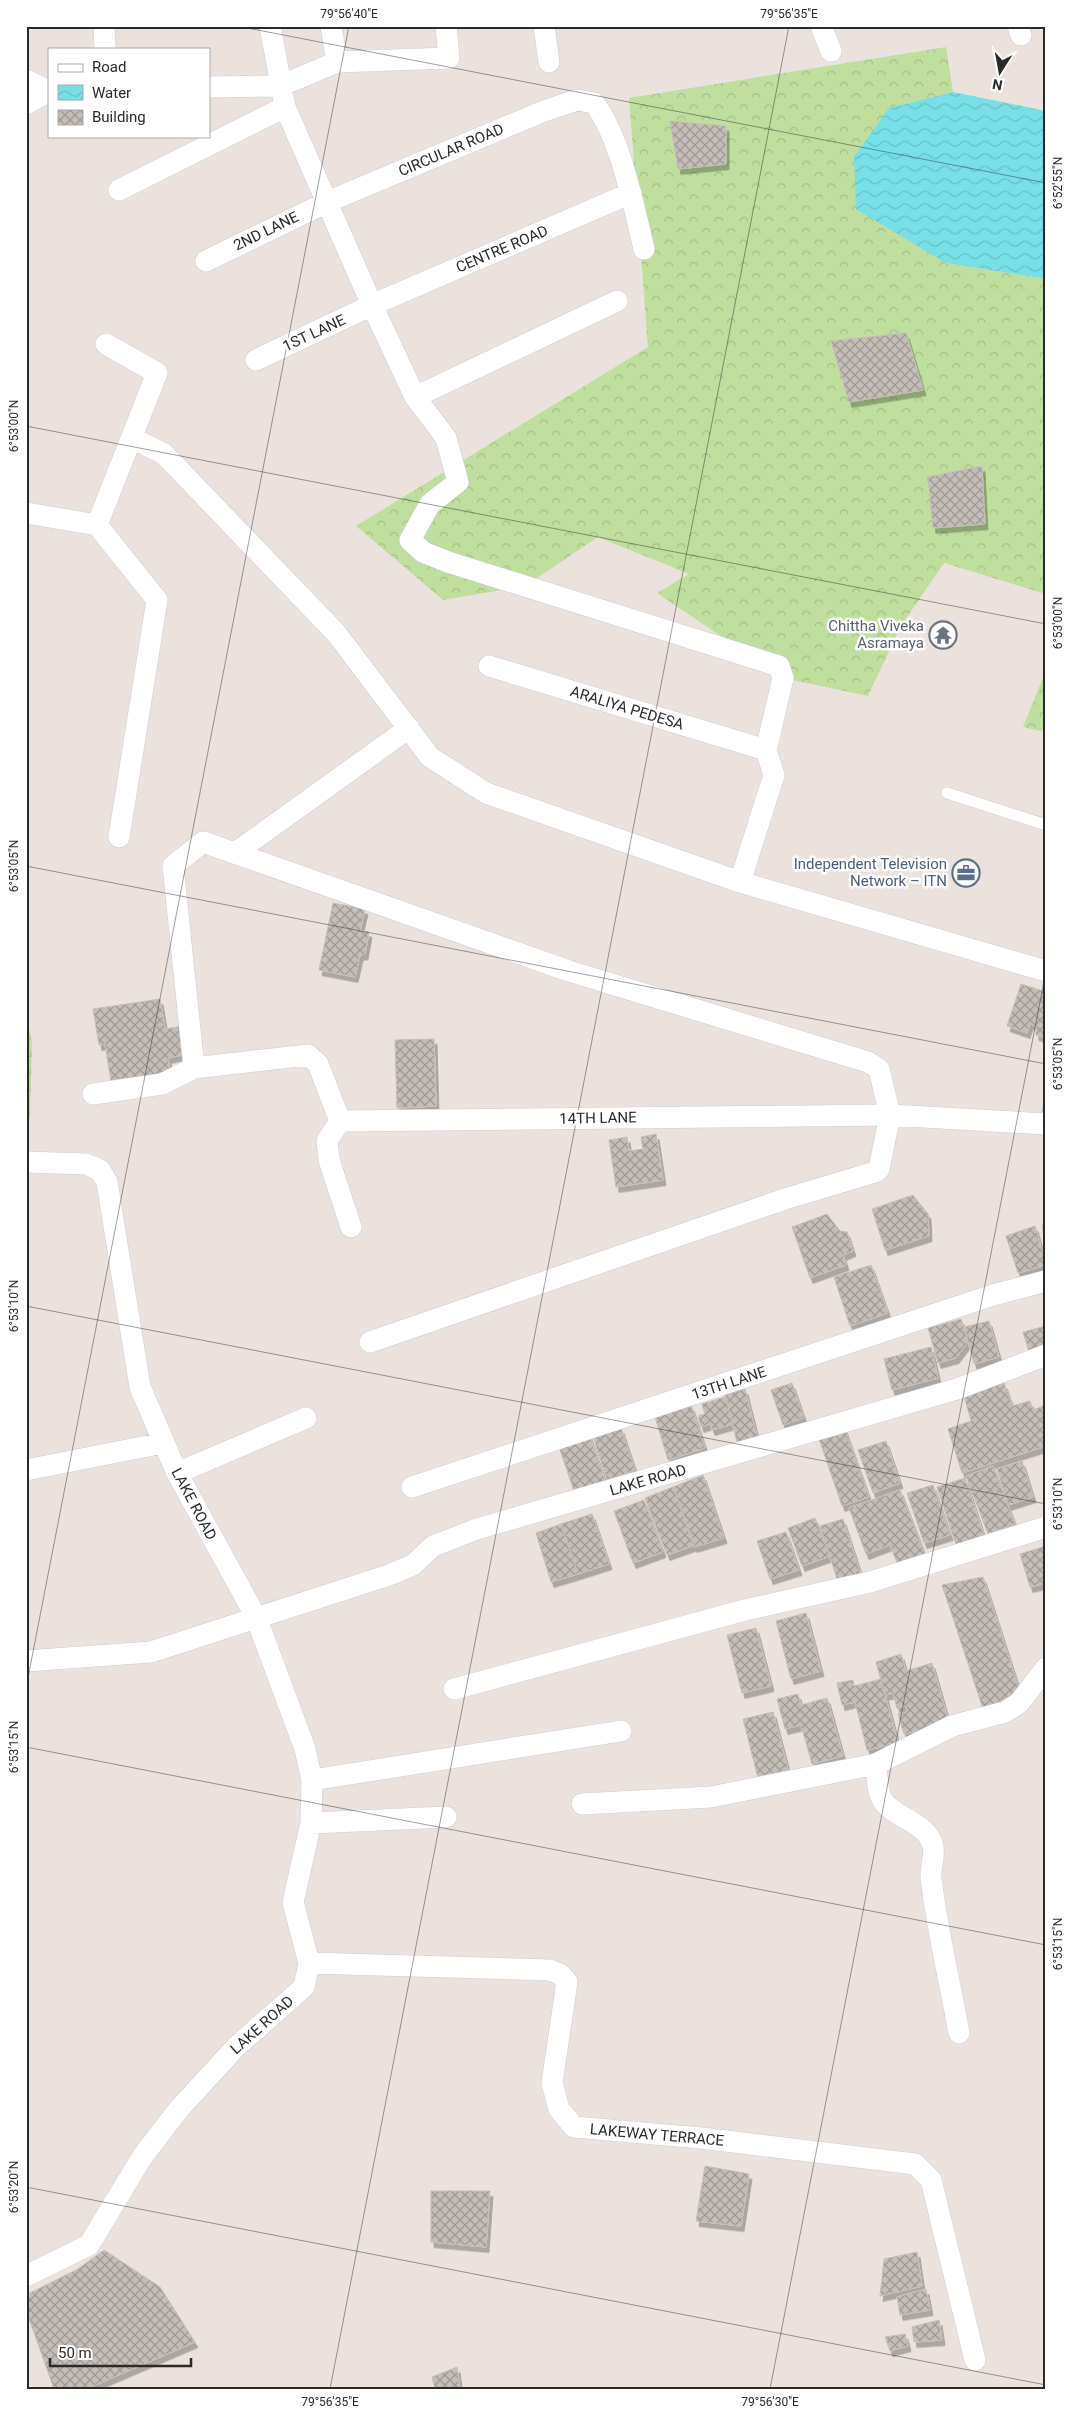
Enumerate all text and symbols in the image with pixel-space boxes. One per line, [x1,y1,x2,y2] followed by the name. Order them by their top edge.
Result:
[320,7,378,21] text: 79°56'40"E
[760,7,818,21] text: 79°56'35"E
[48,48,210,138] legend
[974,48,1024,98] north arrow
[92,58,126,76] text: Road
[991,76,1004,94] text: N
[92,84,131,102] text: Water
[92,108,146,126] text: Building
[396,120,506,180] street label: CIRCULAR ROAD
[1051,157,1065,209] text: 6°52'55"N
[231,207,302,254] street label: 2ND LANE
[453,222,551,276] street label: CENTRE ROAD
[280,310,349,355] street label: 1ST LANE
[7,400,21,452] text: 6°53'00"N
[1051,597,1065,649] text: 6°53'00"N
[828,617,924,652] place label: Chittha Viveka Asramaya
[928,620,958,650] temple icon: Chittha Viveka Asramaya
[568,682,686,734] street label: ARALIYA PEDESA
[7,840,21,892] text: 6°53'05"N
[794,855,947,890] place label: Independent Television Network – ITN
[951,858,981,888] office icon: Independent Television Network – ITN
[1051,1038,1065,1090] text: 6°53'05"N
[559,1108,637,1128] street label: 14TH LANE
[7,1280,21,1332] text: 6°53'10"N
[689,1362,769,1404] street label: 13TH LANE
[608,1461,688,1499] street label: LAKE ROAD
[168,1465,220,1543] street label: LAKE ROAD
[1051,1478,1065,1530] text: 6°53'10"N
[7,1721,21,1773] text: 6°53'15"N
[1051,1918,1065,1970] text: 6°53'15"N
[227,1992,297,2058] street label: LAKE ROAD
[589,2120,725,2150] street label: LAKEWAY TERRACE
[7,2161,21,2213] text: 6°53'20"N
[50,2335,191,2367] scale bar
[58,2344,92,2362] text: 50 m
[301,2395,359,2409] text: 79°56'35"E
[741,2395,799,2409] text: 79°56'30"E

